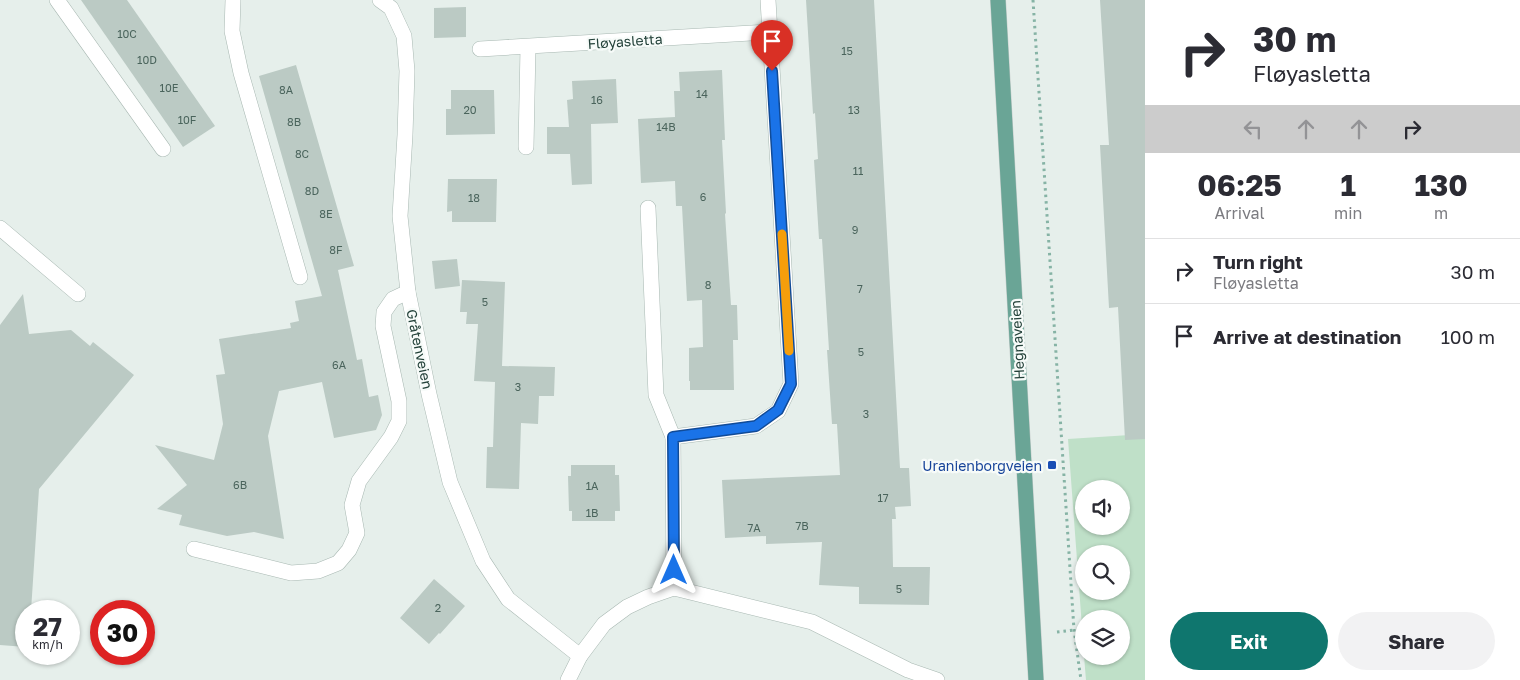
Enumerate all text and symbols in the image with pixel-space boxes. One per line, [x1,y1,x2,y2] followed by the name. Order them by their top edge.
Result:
[1253,18,1336,60] text: 30 m
[751,20,793,71] pin
[1170,20,1235,85] icon: right
[117,27,137,40] house number: 10C
[758,27,786,55] icon: arrive
[587,30,663,52] street label: Fløyasletta
[841,44,853,57] house number: 15
[137,53,157,66] house number: 10D
[1253,60,1371,87] text: Fløyasletta
[160,81,179,94] house number: 10E
[279,83,294,96] house number: 8A
[696,87,708,100] house number: 14
[591,93,603,106] house number: 16
[463,103,477,116] house number: 20
[848,103,860,116] house number: 13
[178,113,197,126] house number: 10F
[287,115,301,128] house number: 8B
[1239,115,1267,143] icon: left
[1292,115,1320,143] icon: ahead
[1345,115,1373,143] icon: ahead
[1398,115,1426,143] icon: right
[656,120,676,133] house number: 14B
[295,147,309,160] house number: 8C
[853,164,863,177] house number: 11
[1197,167,1282,203] text: 06:25
[1341,167,1356,203] text: 1
[1415,167,1468,203] text: 130
[305,184,319,197] house number: 8D
[700,190,707,203] house number: 6
[468,191,480,204] house number: 18
[1214,203,1265,223] text: Arrival
[1334,203,1362,223] text: min
[1434,203,1448,223] text: m
[319,207,333,220] house number: 8E
[852,223,858,236] house number: 9
[329,243,343,256] house number: 8F
[1213,250,1303,273] text: Turn right
[1170,257,1198,285] icon: right
[1451,260,1495,283] text: 30 m
[1213,273,1299,293] text: Fløyasletta
[705,278,712,291] house number: 8
[857,282,863,295] house number: 7
[482,295,488,308] house number: 5
[1006,300,1028,380] street label: Hegnaveien
[403,308,437,390] street label: Gråtenveien
[1170,322,1198,350] icon: arrive
[1213,325,1401,348] text: Arrive at destination
[1441,325,1495,348] text: 100 m
[858,345,864,358] house number: 5
[332,358,347,371] house number: 6A
[515,380,521,393] house number: 3
[863,407,869,420] house number: 3
[922,457,1042,474] place label: Uranienborgveien
[1046,459,1058,471] marker: Uranienborgveien
[233,478,247,491] house number: 6B
[586,479,599,492] house number: 1A
[1075,480,1130,665] map controls
[1075,480,1130,535] button: sound
[877,491,889,504] house number: 17
[586,506,598,519] house number: 1B
[795,519,809,532] house number: 7B
[747,521,761,534] house number: 7A
[647,543,699,595] position arrow
[1075,545,1130,600] button: search
[896,582,902,595] house number: 5
[90,600,155,665] speed limit sign: 30
[435,601,441,614] house number: 2
[1075,610,1130,665] button: layers
[33,611,62,642] text: 27
[1170,612,1328,670] button: Exit
[1338,612,1495,670] button: Share
[32,637,63,652] text: km/h

